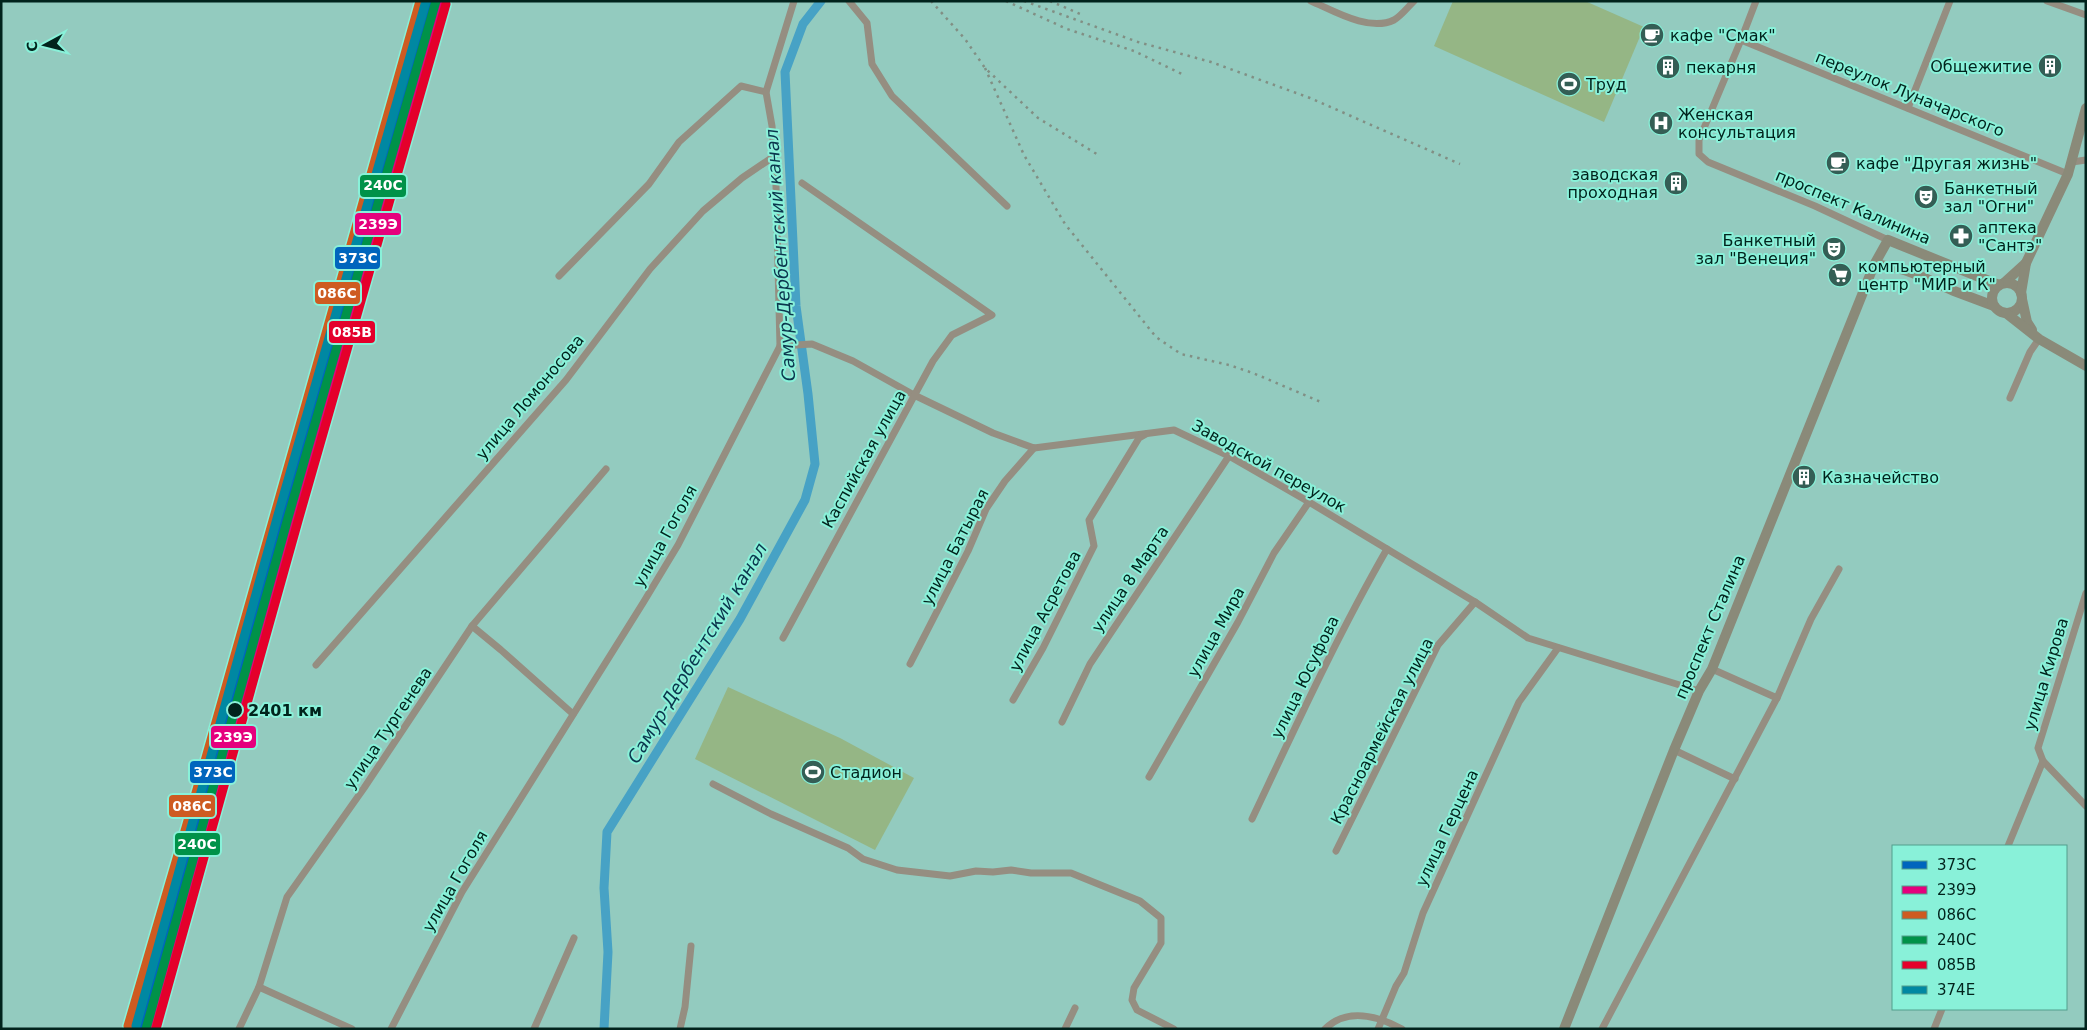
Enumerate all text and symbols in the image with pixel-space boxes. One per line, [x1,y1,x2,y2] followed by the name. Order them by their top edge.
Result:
[20,20,70,70] north arrow
[1639,22,1665,48] cafe icon: кафе "Смак"
[1670,26,1776,45] place label: кафе "Смак"
[24,41,41,53] text: С
[1813,47,2007,141] street label: переулок Луначарского
[2037,53,2063,79] building icon: Общежитие
[1655,54,1681,80] building icon: пекарня
[1930,57,2032,76] place label: Общежитие
[1686,58,1756,77] place label: пекарня
[1556,71,1582,97] sports icon: Труд
[1585,75,1626,94] place label: Труд
[1678,105,1796,142] place label: Женская консультация
[1648,110,1674,136] hospital icon: Женская консультация
[761,128,799,382] water label: Самур-Дербентский канал
[1825,150,1851,176] cafe icon: кафе "Другая жизнь"
[1856,154,2037,173] place label: кафе "Другая жизнь"
[1567,165,1658,202] place label: заводская проходная
[1773,166,1933,248] street label: проспект Калинина
[1663,170,1689,196] building icon: заводская проходная
[359,174,407,198] line badge: 240С
[363,177,403,193] text: 240С
[1944,179,2038,216] place label: Банкетный зал "Огни"
[1913,184,1939,210] theatre icon: Банкетный зал "Огни"
[354,212,402,236] line badge: 239Э
[358,216,398,232] text: 239Э
[1978,218,2042,255] place label: аптека "Сантэ"
[1948,223,1974,249] pharmacy icon: аптека "Сантэ"
[1696,231,1816,268] place label: Банкетный зал "Венеция"
[1821,236,1847,262] theatre icon: Банкетный зал "Венеция"
[334,246,381,270] line badge: 373C
[338,250,378,266] text: 373C
[1858,257,1996,294] place label: компьютерный центр "МИР и К"
[1827,262,1853,288] supermarket icon: компьютерный центр "МИР и К"
[314,281,361,305] line badge: 086С
[317,285,357,301] text: 086С
[328,320,376,344] line badge: 085В
[332,324,372,340] text: 085В
[472,331,588,463] street label: улица Ломоносова
[818,387,910,531] street label: Каспийская улица
[1189,416,1350,517] street label: Заводской переулок
[1791,464,1817,490] building icon: Казначейство
[1822,468,1939,487] place label: Казначейство
[629,482,701,590] street label: улица Гоголя
[917,486,993,608] street label: улица Батырая
[1087,522,1173,636] street label: улица 8 Марта
[623,539,771,767] water label: Самур-Дербентский канал
[1005,547,1085,675] street label: улица Асретова
[1671,552,1749,702] street label: проспект Сталина
[1183,584,1249,680] street label: улица Мира
[1267,613,1343,741] street label: улица Юсуфова
[2020,615,2072,733] street label: улица Кирова
[1327,635,1437,827] street label: Красноармейская улица
[340,663,436,793] street label: улица Тургенева
[226,701,244,719] marker: 2401 км
[248,701,322,720] place label: 2401 км
[210,725,257,749] line badge: 239Э
[213,729,253,745] text: 239Э
[800,759,826,785] sports icon: Стадион
[189,760,236,784] line badge: 373C
[830,763,902,782] place label: Стадион
[193,764,233,780] text: 373C
[1412,767,1482,889] street label: улица Герцена
[168,794,216,818] line badge: 086С
[172,798,212,814] text: 086С
[418,827,492,935] street label: улица Гоголя
[174,832,221,856] line badge: 240С
[177,836,217,852] text: 240С
[1892,845,2067,1010] legend
[1937,856,1976,874] text: 373C
[1937,881,1976,899] text: 239Э
[1937,906,1976,924] text: 086С
[1937,931,1976,949] text: 240С
[1937,956,1976,974] text: 085В
[1937,981,1975,999] text: 374Е

